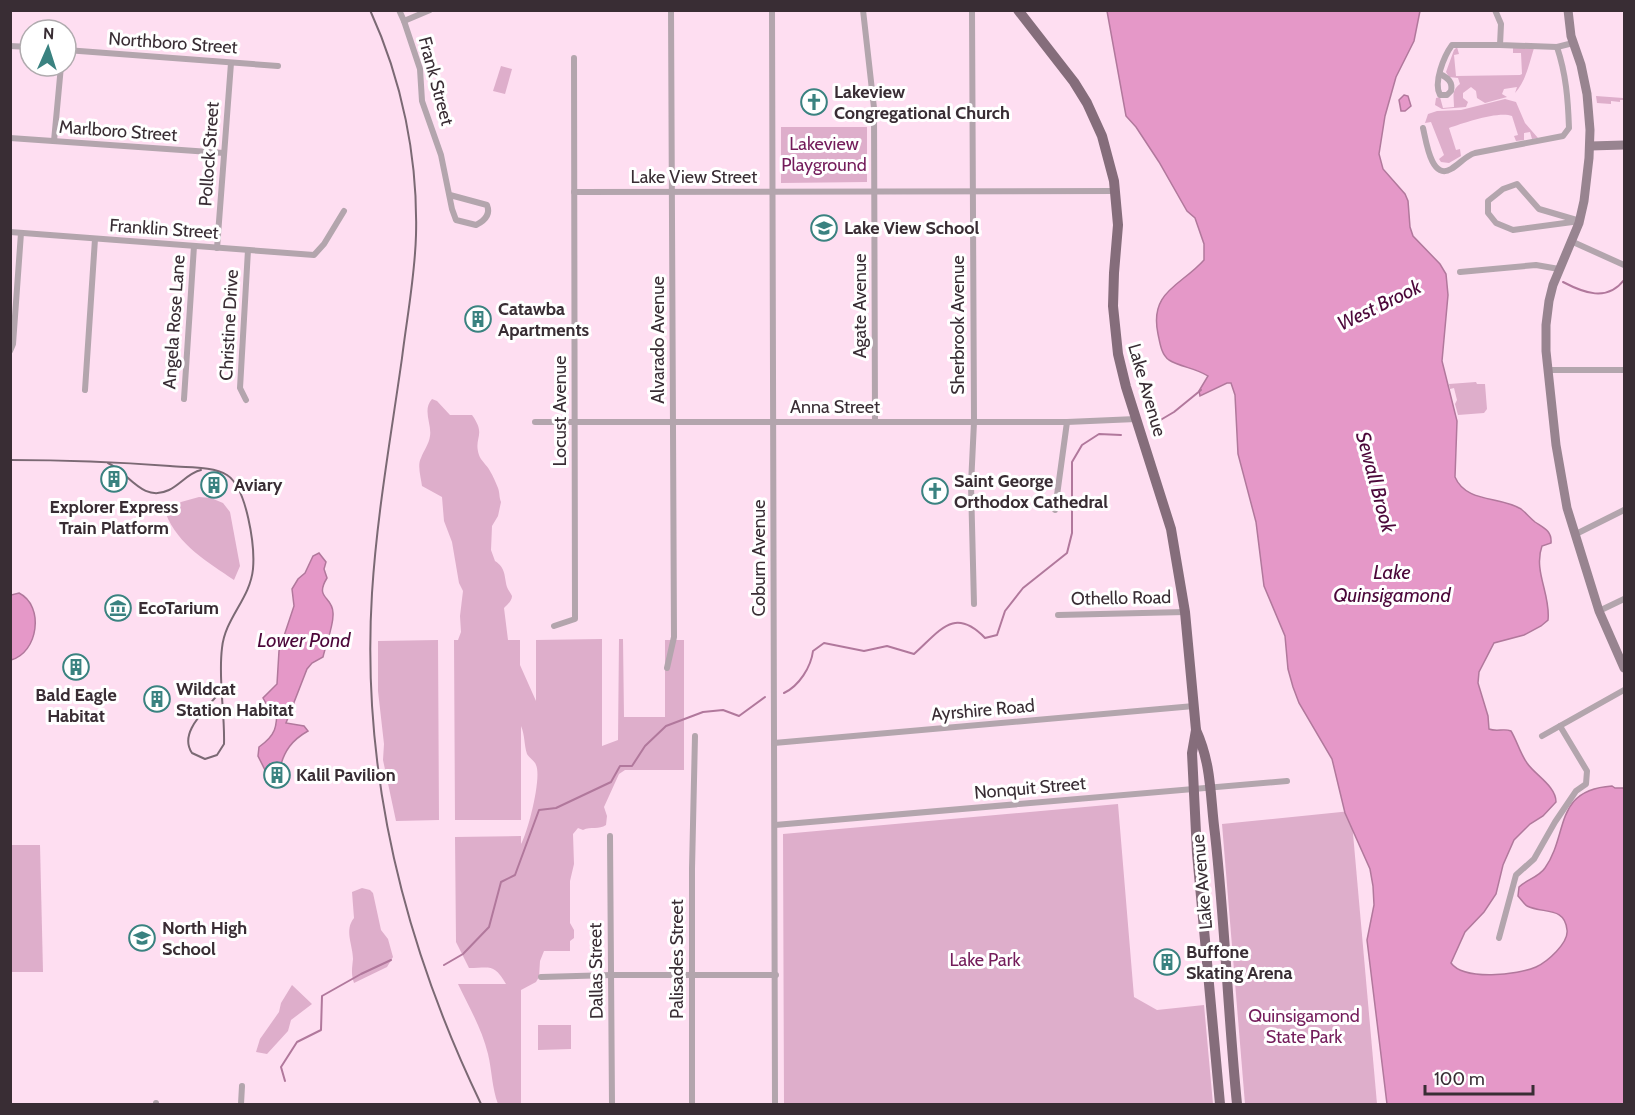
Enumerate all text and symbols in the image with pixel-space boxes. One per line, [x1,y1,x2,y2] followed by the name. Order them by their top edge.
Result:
[18,18,78,78] north arrow
[43,24,55,43] text: N
[108,28,238,58] street label: Northboro Street
[414,34,458,128] street label: Frank Street
[834,81,1010,124] place label: Lakeview Congregational Church
[799,87,829,117] church icon: Lakeview Congregational Church
[194,101,224,207] street label: Pollock Street
[58,116,178,146] street label: Marlboro Street
[781,133,867,176] park label: Lakeview Playground
[631,166,757,188] street label: Lake View Street
[809,213,839,243] school or university icon: Lake View School
[109,214,219,244] street label: Franklin Street
[844,217,979,239] place label: Lake View School
[158,254,190,390] street label: Angela Rose Lane
[849,254,871,358] street label: Agate Avenue
[947,255,969,395] street label: Sherbrook Avenue
[215,269,243,381] street label: Christine Drive
[1333,274,1426,336] water label: West Brook
[647,276,669,404] street label: Alvarado Avenue
[498,298,590,341] place label: Catawba Apartments
[463,304,493,334] building icon: Catawba Apartments
[1123,341,1171,439] street label: Lake Avenue
[549,356,571,467] street label: Locust Avenue
[790,396,880,418] street label: Anna Street
[1351,429,1401,536] water label: Sewall Brook
[99,464,129,494] building icon: Explorer Express Train Platform
[199,470,229,500] building icon: Aviary
[954,470,1108,513] place label: Saint George Orthodox Cathedral
[234,474,283,496] place label: Aviary
[920,476,950,506] church icon: Saint George Orthodox Cathedral
[50,496,179,539] place label: Explorer Express Train Platform
[748,499,770,617] street label: Coburn Avenue
[1333,560,1451,607] water label: Lake Quinsigamond
[1071,586,1171,610] street label: Othello Road
[103,593,133,623] museum icon: EcoTarium
[138,597,219,619] place label: EcoTarium
[257,628,351,652] water label: Lower Pond
[61,652,91,682] building icon: Bald Eagle Habitat
[176,678,294,721] place label: Wildcat Station Habitat
[35,684,117,727] place label: Bald Eagle Habitat
[142,684,172,714] building icon: Wildcat Station Habitat
[930,695,1036,725] street label: Ayrshire Road
[262,760,292,790] building icon: Kalil Pavilion
[296,764,396,786] place label: Kalil Pavilion
[973,772,1087,804] street label: Nonquit Street
[1187,833,1217,931] street label: Lake Avenue
[666,899,688,1019] street label: Palisades Street
[162,917,247,960] place label: North High School
[127,923,157,953] school or university icon: North High School
[584,923,608,1019] street label: Dallas Street
[1186,941,1293,984] place label: Buffone Skating Arena
[1152,947,1182,977] building icon: Buffone Skating Arena
[949,949,1021,971] park label: Lake Park
[1248,1005,1360,1048] park label: Quinsigamond State Park
[1425,1058,1533,1096] scale bar
[1434,1068,1485,1090] text: 100 m

